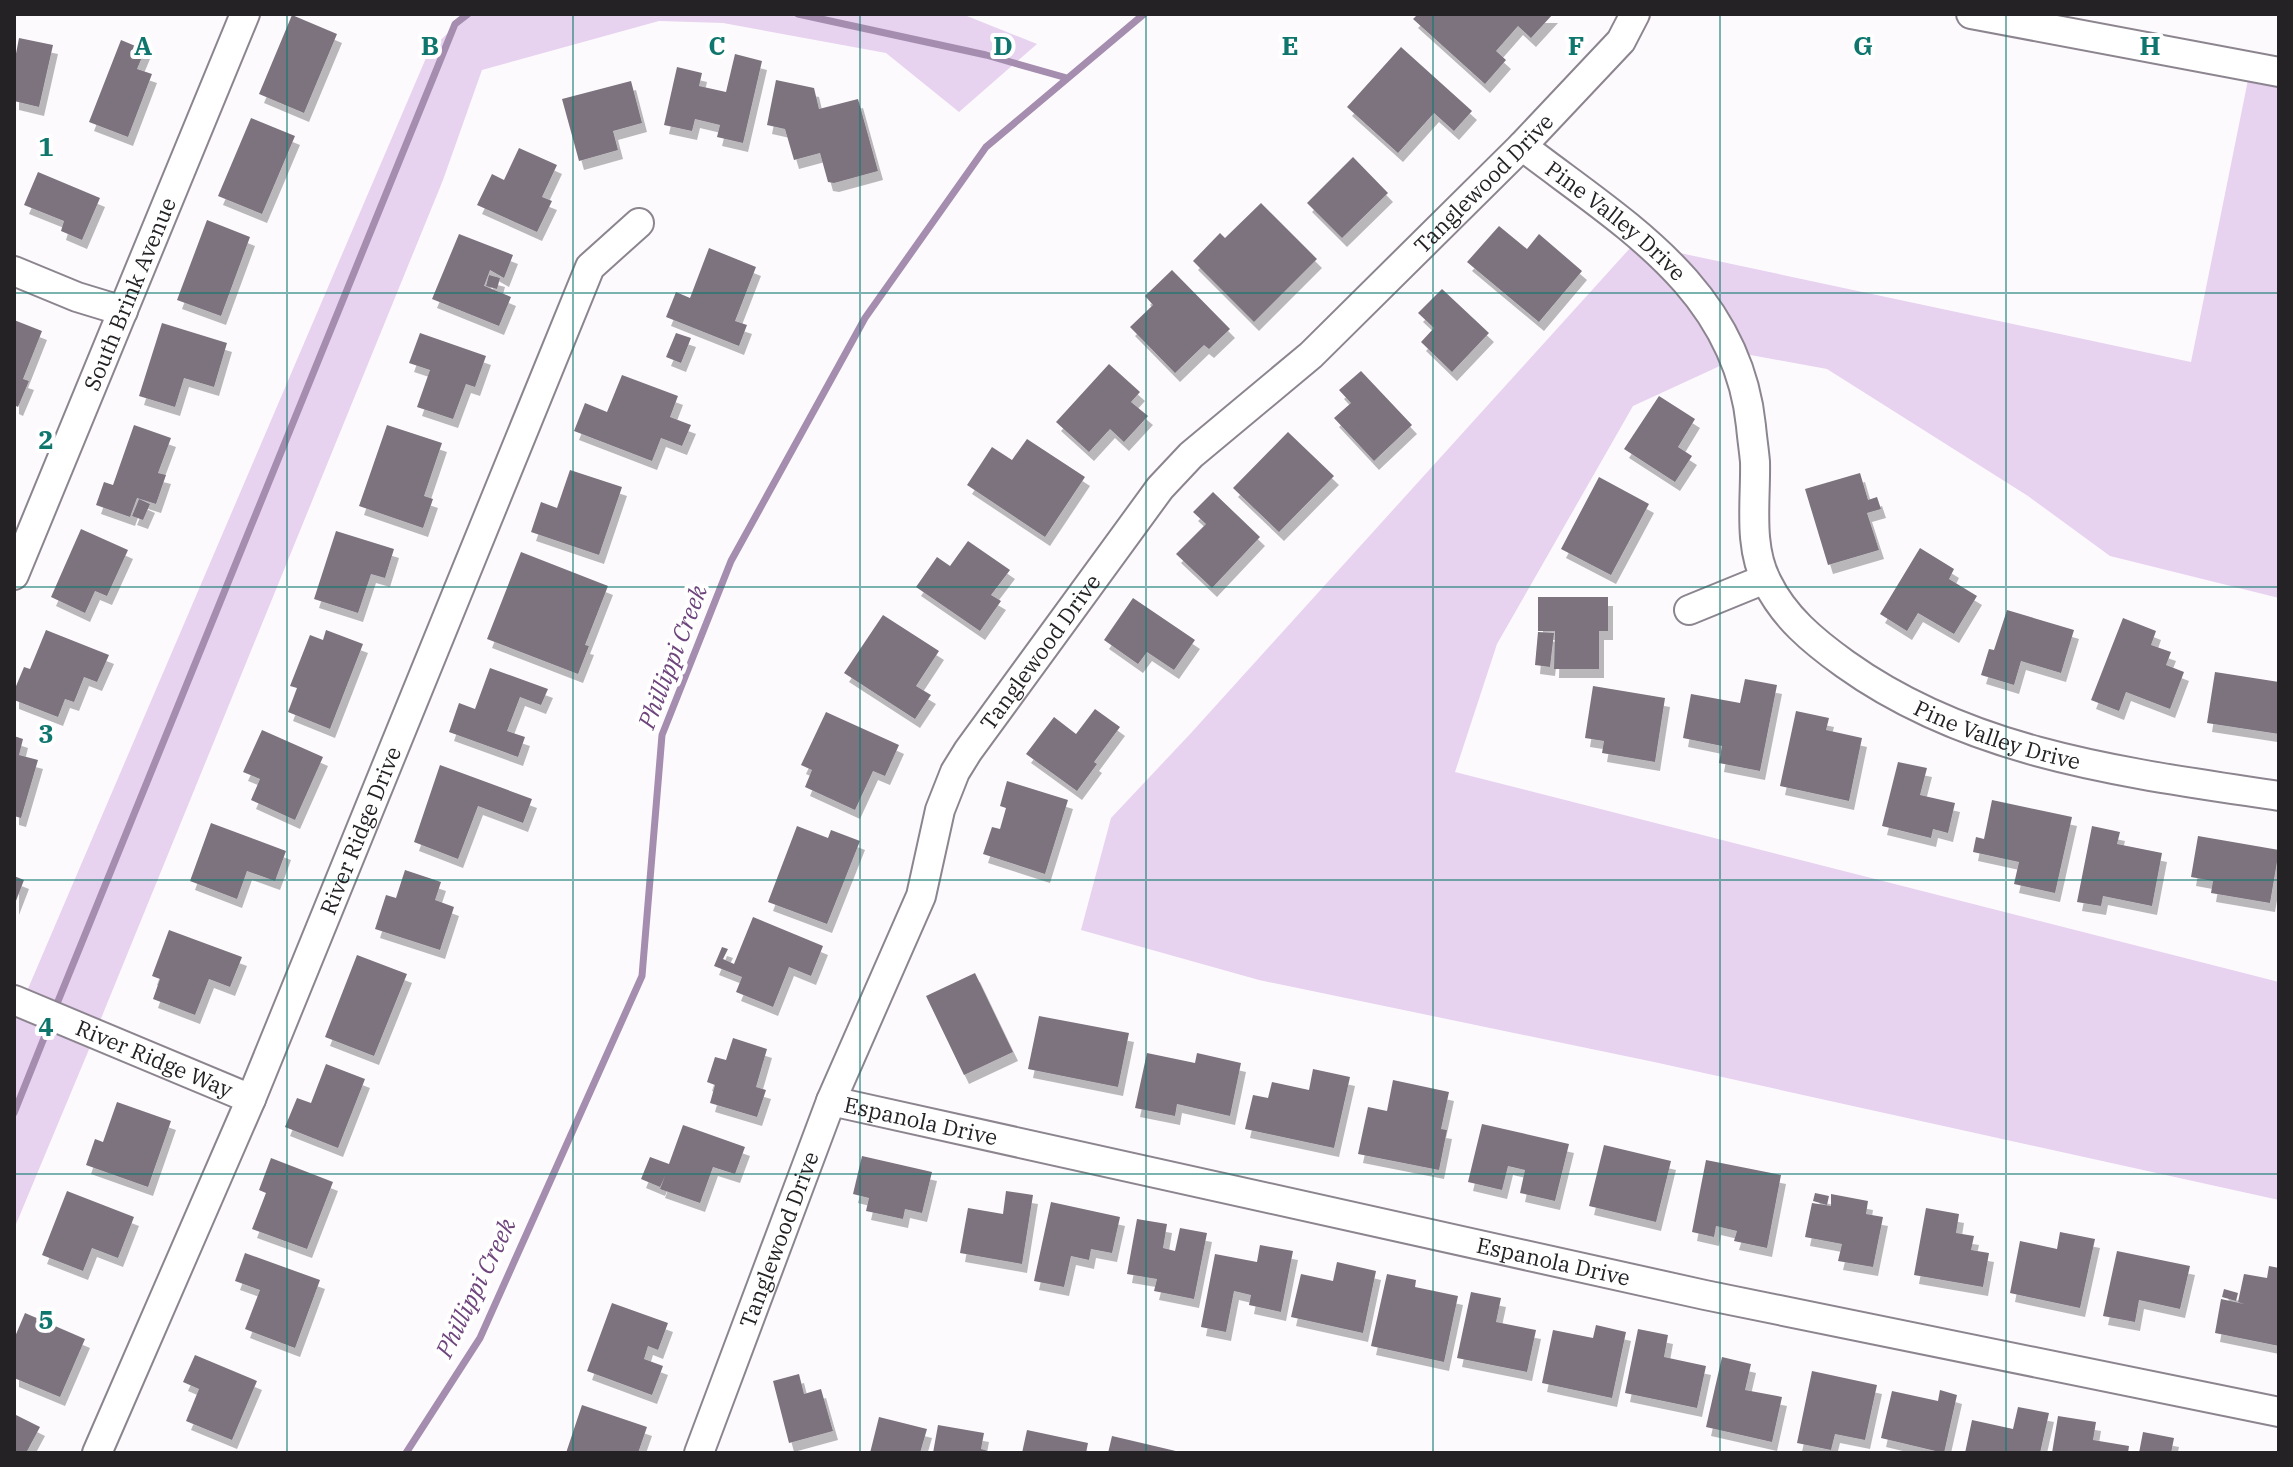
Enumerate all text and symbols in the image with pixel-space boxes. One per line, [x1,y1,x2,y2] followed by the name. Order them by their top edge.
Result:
[134,28,152,62] text: A
[421,28,439,62] text: B
[708,28,726,62] text: C
[993,28,1013,62] text: D
[1281,28,1299,62] text: E
[1568,28,1584,62] text: F
[1853,28,1873,62] text: G
[2139,28,2161,62] text: H
[1407,107,1559,259] street label: Tanglewood Drive
[38,129,54,163] text: 1
[1540,154,1693,287] street label: Pine Valley Drive
[77,193,182,395] street label: South Brink Avenue
[38,422,54,456] text: 2
[973,568,1106,735] street label: Tanglewood Drive
[630,580,714,734] water label: Phillippi Creek
[1909,693,2083,776] street label: Pine Valley Drive
[38,716,54,750] text: 3
[313,742,407,919] street label: River Ridge Drive
[38,1009,54,1043] text: 4
[72,1012,237,1104] street label: River Ridge Way
[841,1089,1000,1152] street label: Espanola Drive
[732,1147,825,1332] street label: Tanglewood Drive
[427,1212,523,1364] water label: Phillippi Creek
[1474,1230,1633,1292] street label: Espanola Drive
[38,1302,54,1336] text: 5

